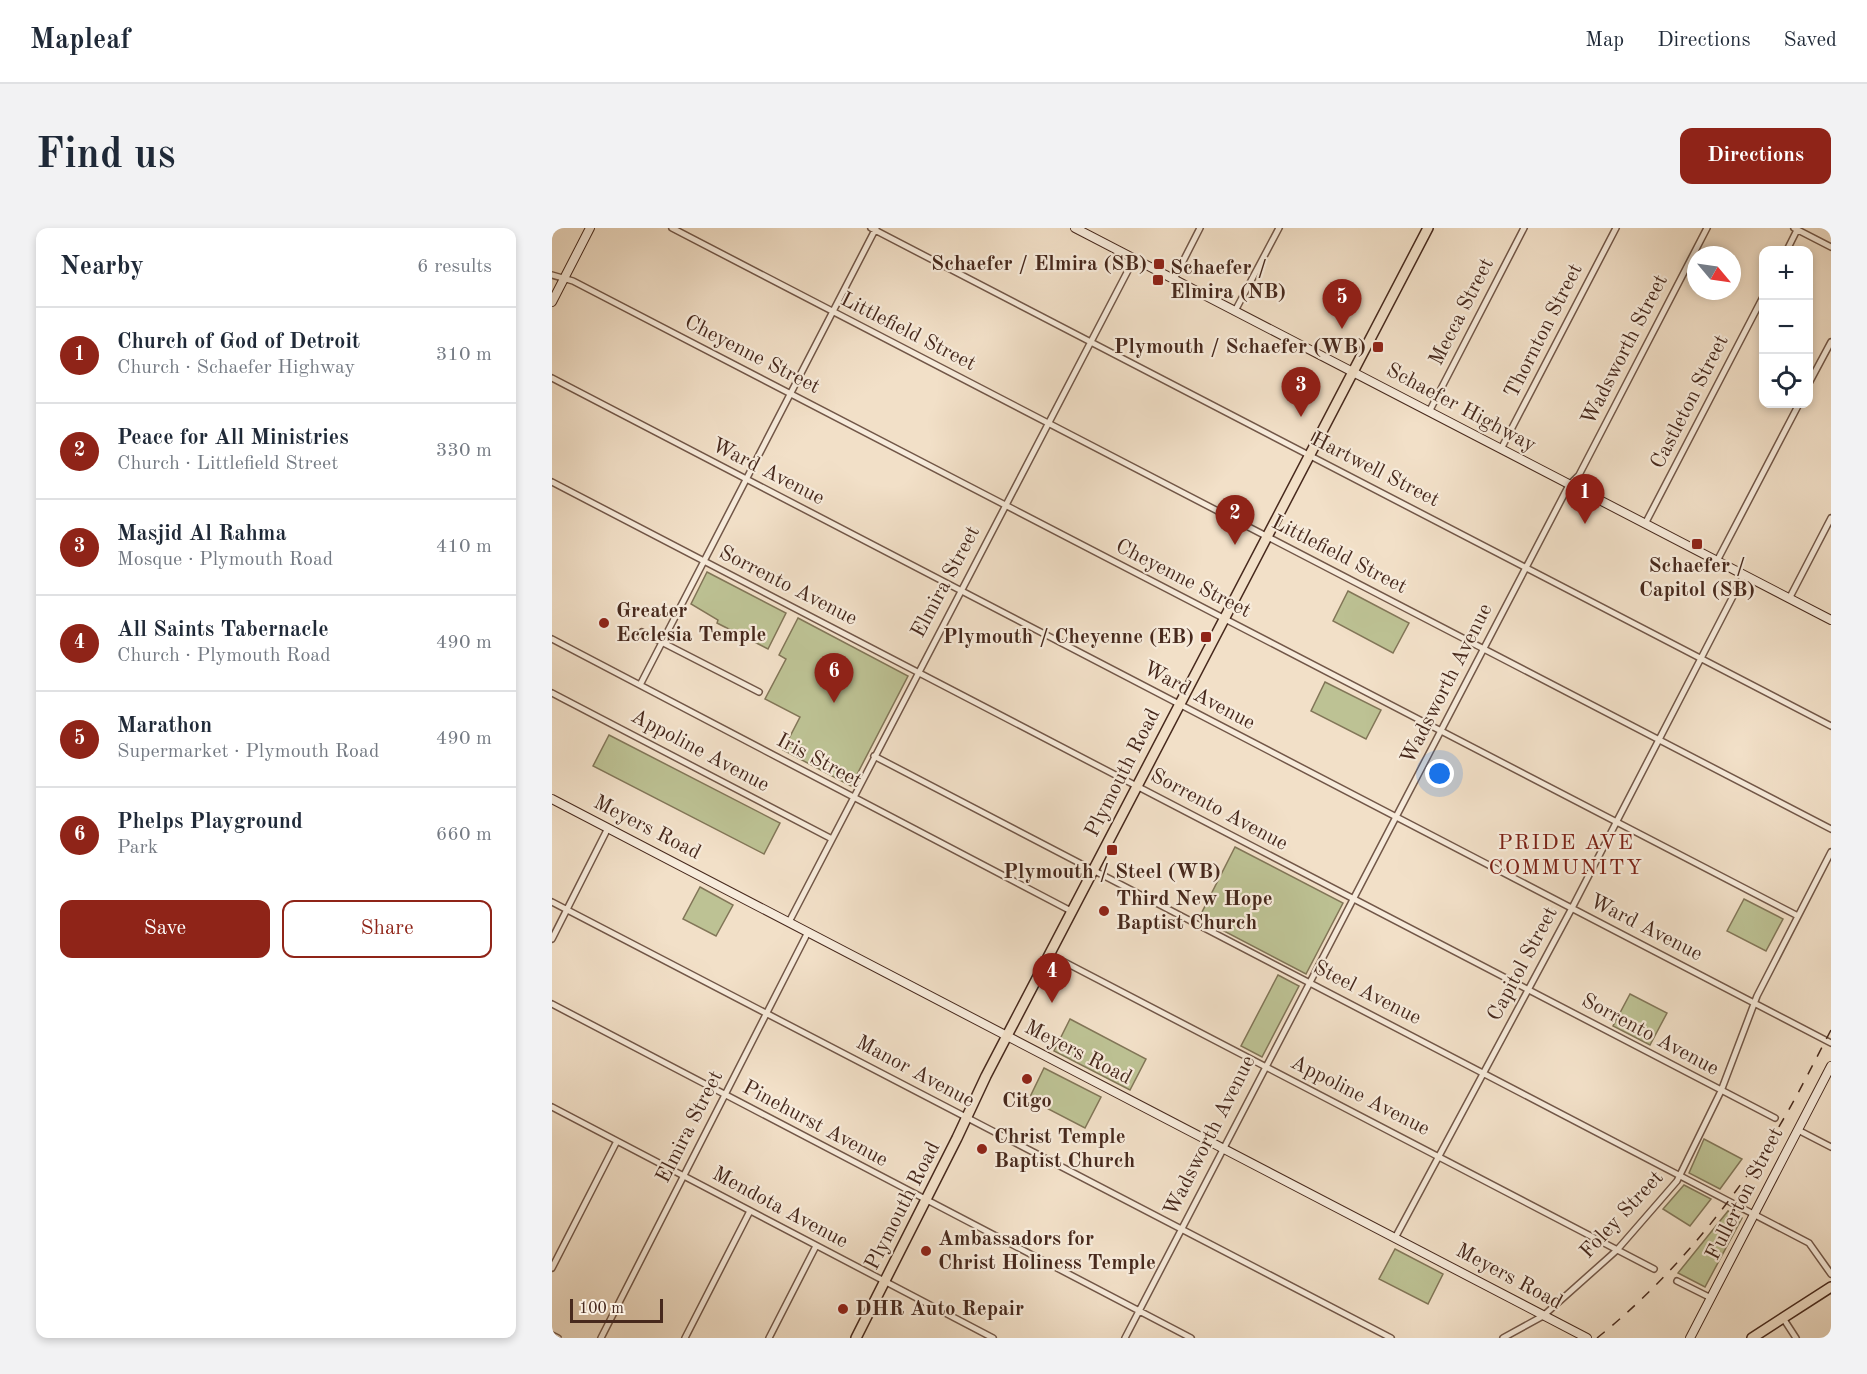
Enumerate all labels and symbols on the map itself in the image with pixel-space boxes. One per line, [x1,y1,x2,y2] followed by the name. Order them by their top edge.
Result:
[1687,246,1741,300] north arrow
[931,254,1147,275] place label: Schaefer / Elmira (SB)
[1426,255,1498,369] street label: Mecca Street
[1152,257,1166,271] marker: Schaefer / Elmira (SB)
[1170,258,1286,303] place label: Schaefer / Elmira (NB)
[1501,261,1587,401] street label: Thornton Street
[1578,271,1672,429] street label: Wadsworth Street
[1151,273,1165,287] marker: Schaefer / Elmira (NB)
[1322,279,1362,329] pin: 5
[837,289,979,375] street label: Littlefield Street
[681,312,823,398] street label: Cheyenne Street
[1647,332,1733,472] street label: Castleton Street
[1114,337,1366,358] place label: Plymouth / Schaefer (WB)
[1371,340,1385,354] marker: Plymouth / Schaefer (WB)
[1383,360,1539,456] street label: Schaefer Highway
[1282,368,1320,417] pin: 3
[1308,429,1442,511] street label: Hartwell Street
[708,435,828,509] street label: Ward Avenue
[1566,474,1604,524] pin: 1
[1216,496,1254,545] pin: 2
[1268,512,1410,598] street label: Littlefield Street
[908,523,984,641] street label: Elmira Street
[1112,536,1254,622] street label: Cheyenne Street
[1690,537,1704,551] marker: Schaefer / Capitol (SB)
[716,542,860,630] street label: Sorrento Avenue
[1639,556,1755,601] place label: Schaefer / Capitol (SB)
[1397,600,1497,768] street label: Wadsworth Avenue
[616,601,767,646] place label: Greater Ecclesia Temple
[597,616,611,630] marker: Greater Ecclesia Temple
[943,627,1194,648] place label: Plymouth / Cheyenne (EB)
[1199,630,1213,644] marker: Plymouth / Cheyenne (EB)
[814,654,854,703] pin: 6
[1140,658,1258,734] street label: Ward Avenue
[1082,705,1164,841] street label: Plymouth Road
[627,706,773,796] street label: Appoline Avenue
[773,730,865,792] street label: Iris Street
[1425,759,1454,788] your location
[1147,765,1291,855] street label: Sorrento Avenue
[590,792,704,864] street label: Meyers Road
[1488,832,1644,879] district label: PRIDE AVE COMMUNITY
[1105,843,1119,857] marker: Plymouth / Steel (WB)
[1003,862,1221,883] place label: Plymouth / Steel (WB)
[1116,889,1273,934] place label: Third New Hope Baptist Church
[1586,891,1706,965] street label: Ward Avenue
[1484,903,1562,1025] street label: Capitol Street
[1097,904,1111,918] marker: Third New Hope Baptist Church
[1032,954,1072,1003] pin: 4
[1310,957,1424,1029] street label: Steel Avenue
[1578,990,1722,1080] street label: Sorrento Avenue
[1021,1017,1135,1089] street label: Meyers Road
[852,1032,978,1112] street label: Manor Avenue
[1160,1052,1260,1220] street label: Wadsworth Avenue
[1287,1052,1433,1140] street label: Appoline Avenue
[653,1067,727,1187] street label: Elmira Street
[1020,1072,1034,1086] marker: Citgo
[739,1077,891,1171] street label: Pinehurst Avenue
[1002,1091,1052,1112] place label: Citgo
[1703,1124,1787,1264] street label: Fullerton Street
[994,1127,1136,1172] place label: Christ Temple Baptist Church
[862,1138,944,1274] street label: Plymouth Road
[975,1142,989,1156] marker: Christ Temple Baptist Church
[709,1163,851,1253] street label: Mendota Avenue
[1576,1167,1668,1263] street label: Foley Street
[938,1229,1156,1274] place label: Ambassadors for Christ Holiness Temple
[1452,1240,1566,1314] street label: Meyers Road
[919,1244,933,1258] marker: Ambassadors for Christ Holiness Temple
[570,1296,663,1324] scale bar
[855,1299,1024,1320] place label: DHR Auto Repair
[836,1302,850,1316] marker: DHR Auto Repair

